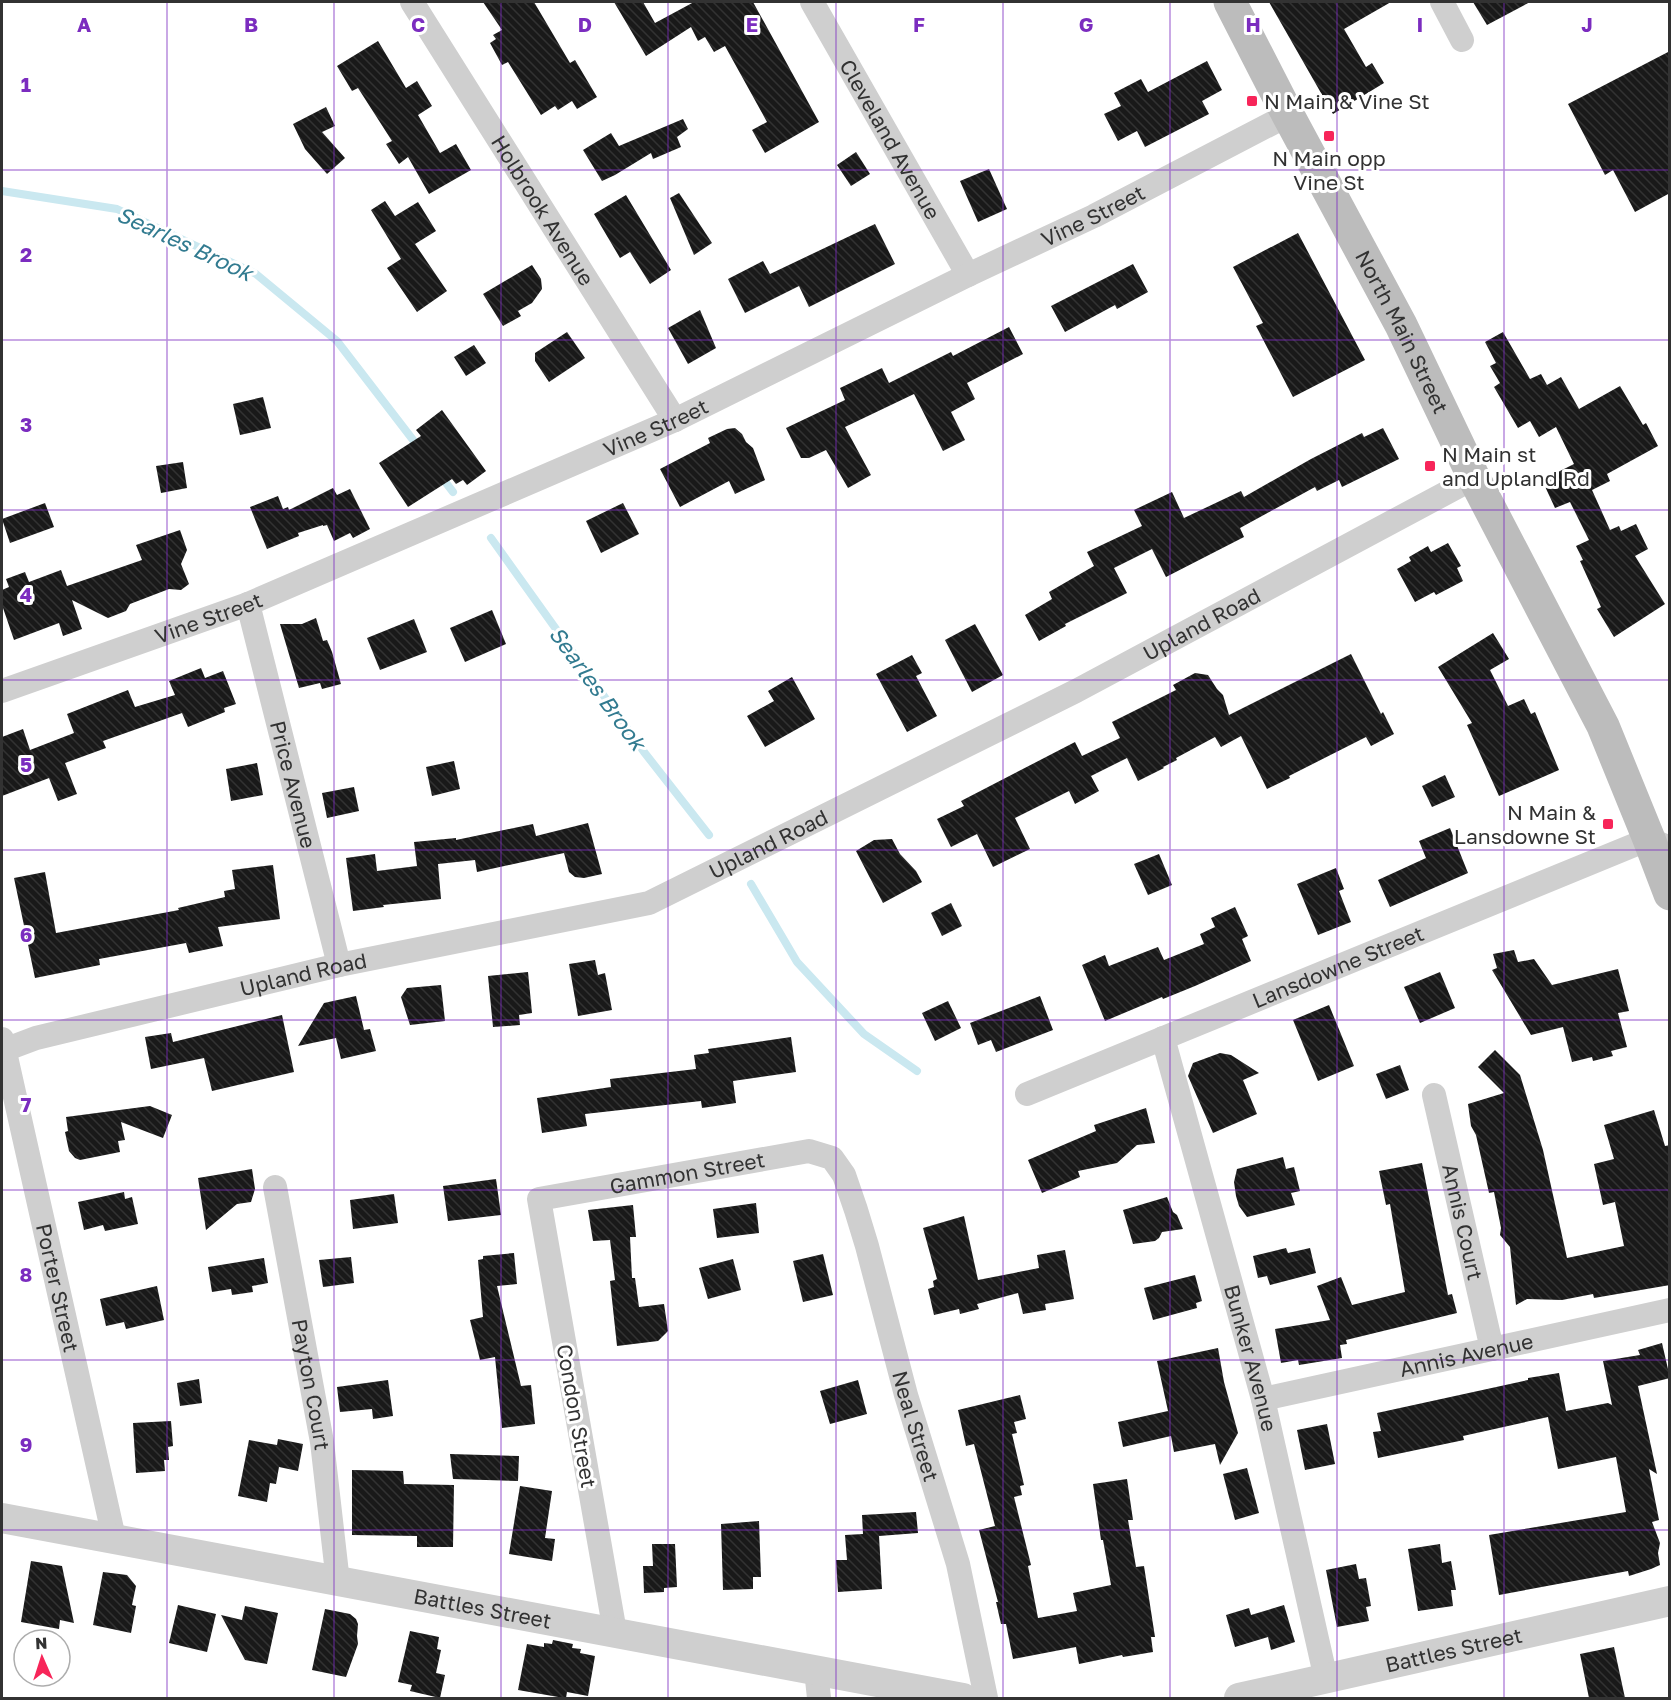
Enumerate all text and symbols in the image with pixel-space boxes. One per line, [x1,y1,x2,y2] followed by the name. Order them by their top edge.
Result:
[77,12,91,36] text: A
[244,12,258,36] text: B
[411,12,425,36] text: C
[578,12,592,36] text: D
[746,12,758,36] text: E
[913,12,925,36] text: F
[1079,12,1093,36] text: G
[1245,12,1261,36] text: H
[1417,12,1423,36] text: I
[1581,12,1593,36] text: J
[834,55,946,224] street label: Cleveland Avenue
[21,72,31,96] text: 1
[1264,88,1430,114] place label: N Main & Vine St
[1245,94,1259,108] marker: N Main & Vine St
[1322,129,1336,143] marker: N Main opp Vine St
[486,130,600,290] street label: Holbrook Avenue
[1272,145,1386,195] place label: N Main opp Vine St
[1037,179,1149,252] street label: Vine Street
[113,200,259,287] water label: Searles Brook
[20,242,32,266] text: 2
[1350,245,1454,418] street label: North Main Street
[599,393,712,462] street label: Vine Street
[20,412,32,436] text: 3
[1442,441,1590,491] place label: N Main st and Upland Rd
[1423,459,1437,473] marker: N Main st and Upland Rd
[20,582,32,606] text: 4
[1138,582,1265,666] street label: Upland Road
[151,586,266,649] street label: Vine Street
[544,621,653,757] water label: Searles Brook
[265,718,322,851] street label: Price Avenue
[20,752,32,776] text: 5
[1454,799,1596,849] place label: N Main & Lansdowne St
[704,803,832,884] street label: Upland Road
[1601,817,1615,831] marker: N Main & Lansdowne St
[1248,920,1427,1013] street label: Lansdowne Street
[20,922,32,946] text: 6
[237,947,369,1001] street label: Upland Road
[21,1092,32,1116] text: 7
[608,1146,767,1199] street label: Gammon Street
[1437,1161,1489,1282] street label: Annis Court
[31,1221,85,1355] street label: Porter Street
[20,1262,32,1286] text: 8
[1219,1282,1283,1434] street label: Bunker Avenue
[287,1317,336,1452] street label: Payton Court
[1397,1327,1535,1382] street label: Annis Avenue
[552,1342,602,1490] street label: Condon Street
[887,1368,945,1485] street label: Neal Street
[20,1432,32,1456] text: 9
[412,1582,554,1634] street label: Battles Street
[1383,1622,1525,1678] street label: Battles Street
[12,1628,72,1688] north arrow
[35,1633,48,1653] text: N

